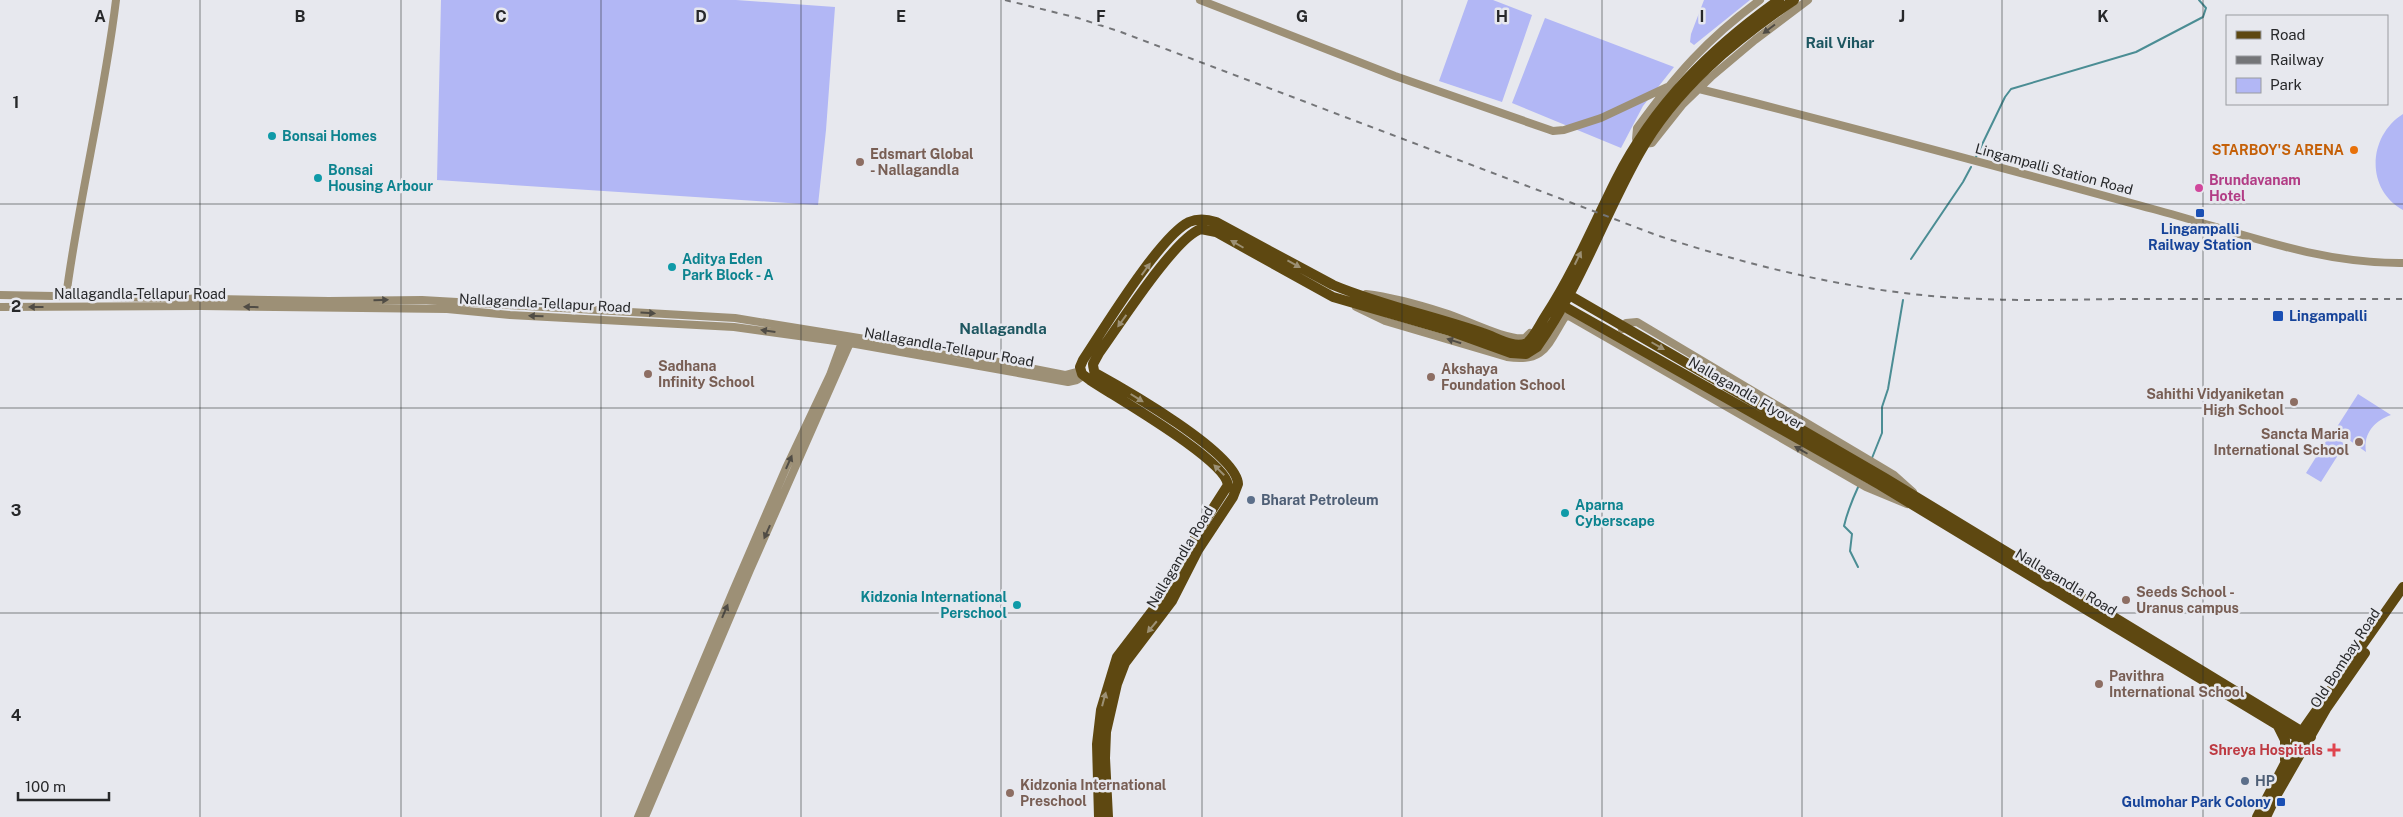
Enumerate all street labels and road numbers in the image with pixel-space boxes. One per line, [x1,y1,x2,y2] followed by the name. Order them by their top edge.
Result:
[1973,140,2135,198] street label: Lingampalli Station Road
[54,286,226,302] street label: Nallagandla-Tellapur Road
[459,291,631,315] street label: Nallagandla-Tellapur Road
[863,324,1035,370] street label: Nallagandla-Tellapur Road
[1686,354,1806,432] street label: Nallagandla Flyover
[1143,503,1217,611] street label: Nallagandla Road
[2012,545,2120,619] street label: Nallagandla Road
[2307,605,2383,711] street label: Old Bombay Road

